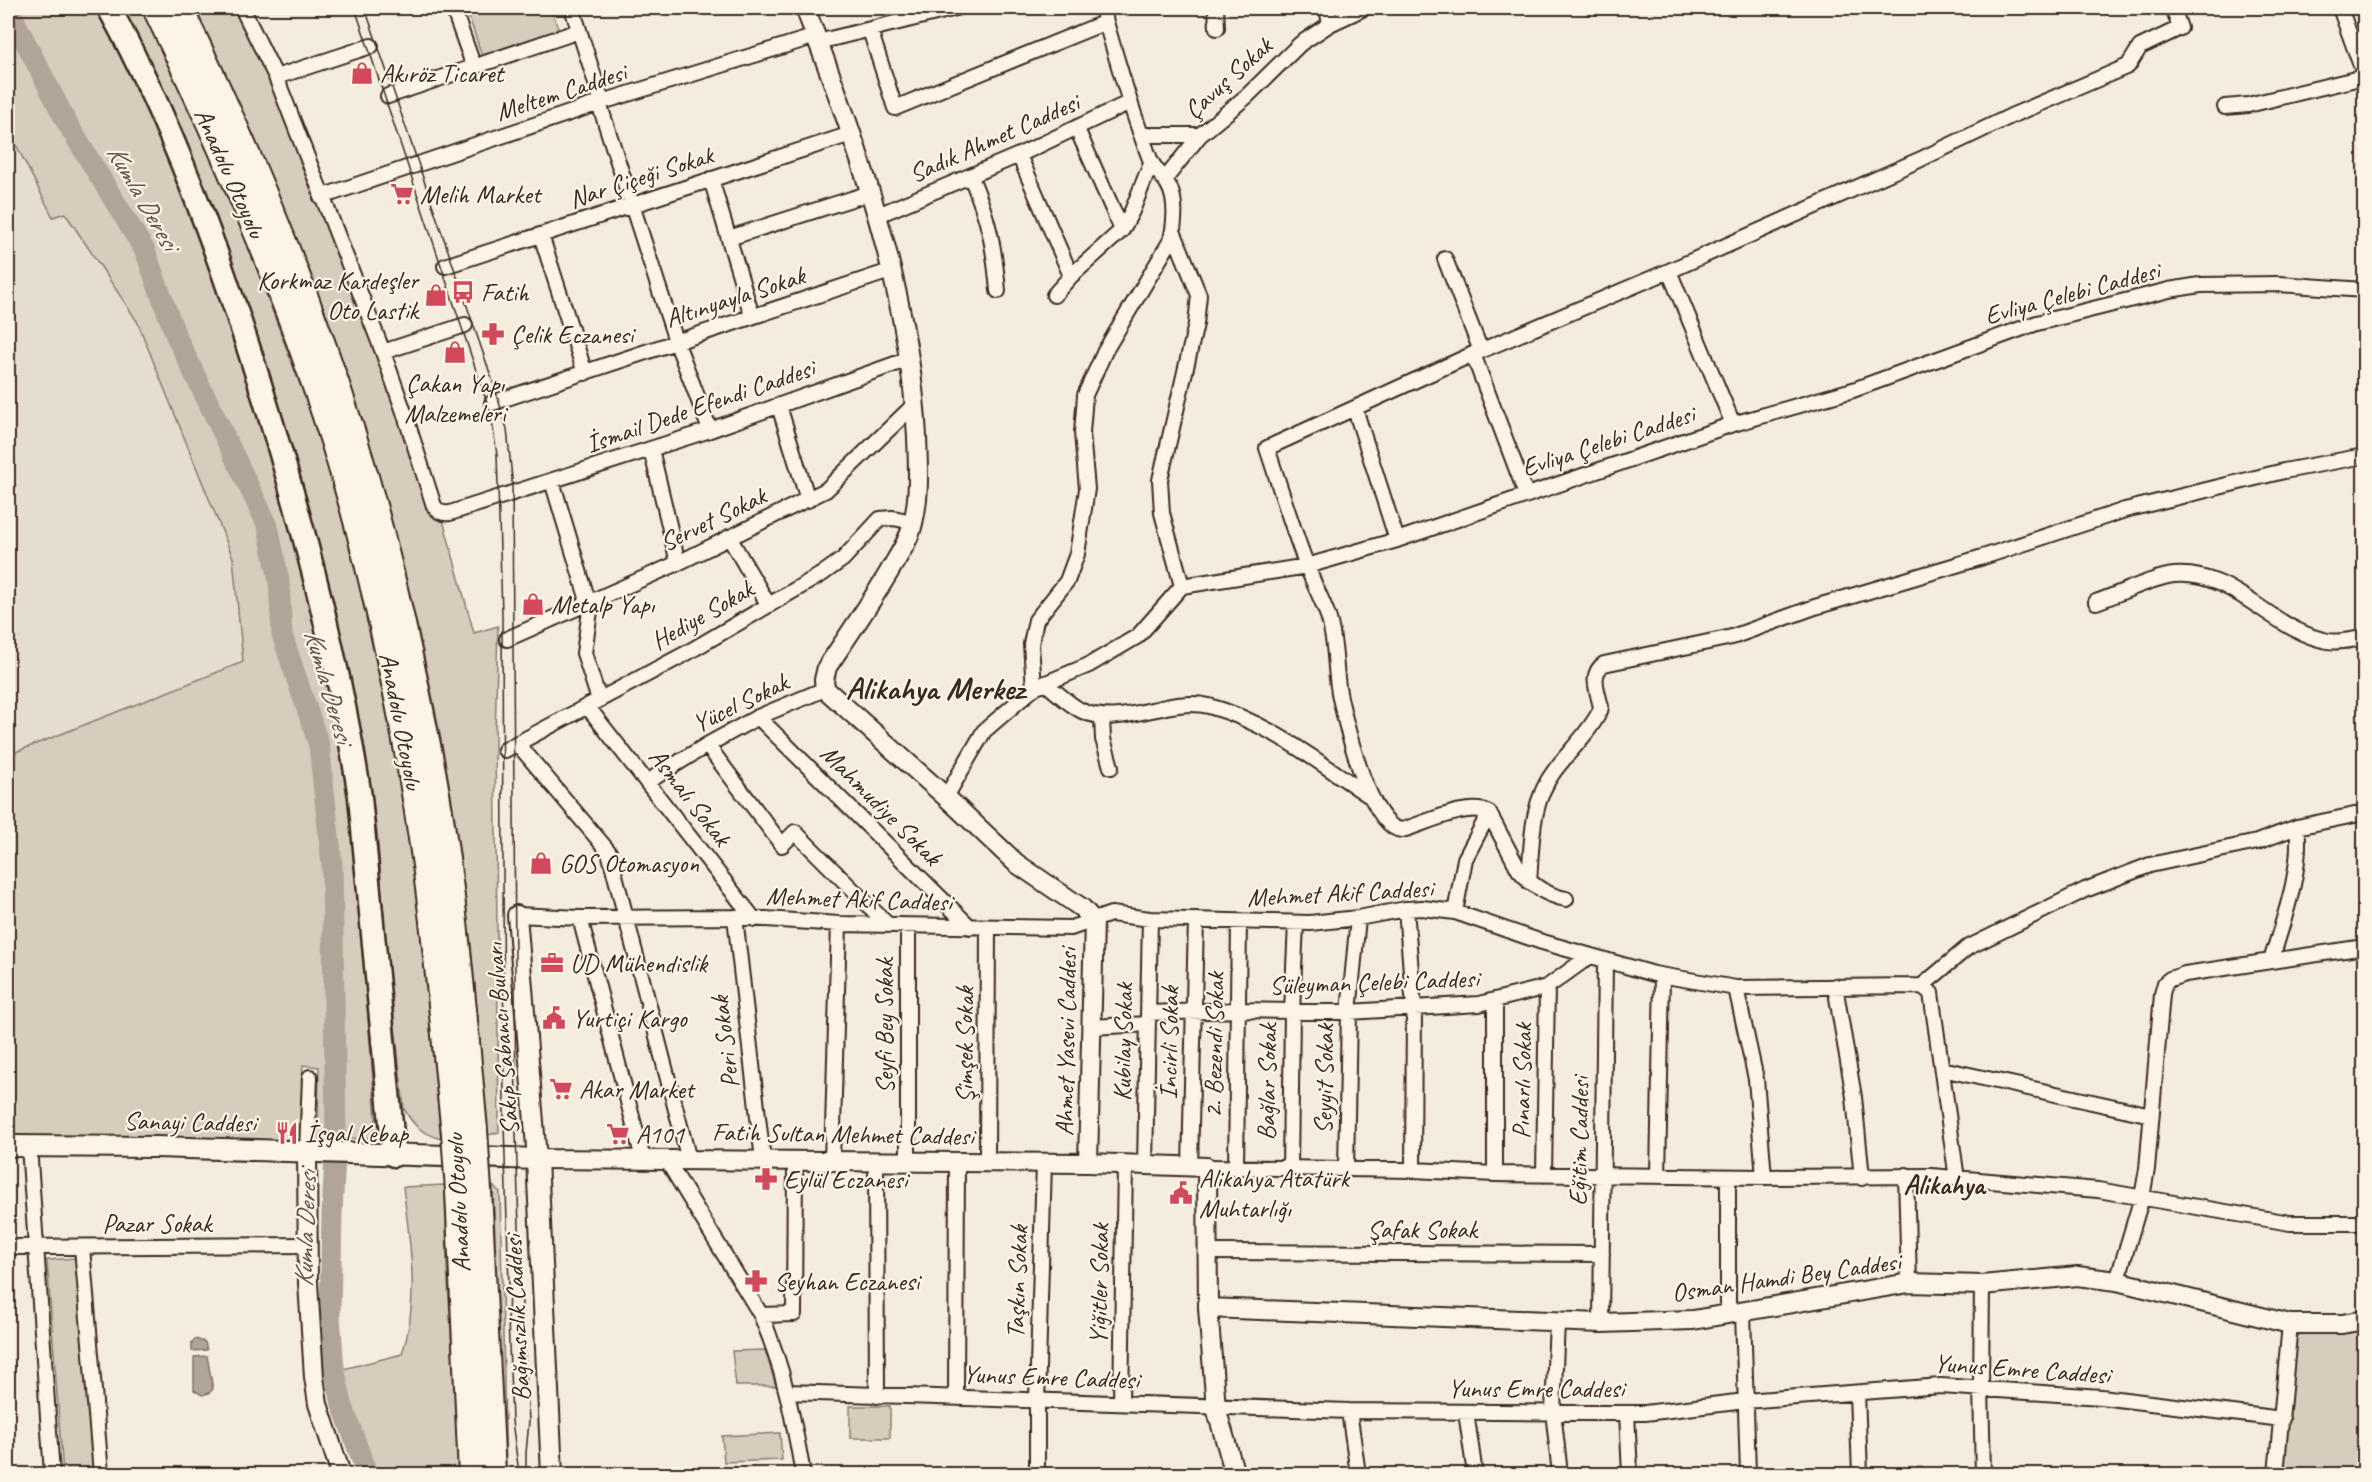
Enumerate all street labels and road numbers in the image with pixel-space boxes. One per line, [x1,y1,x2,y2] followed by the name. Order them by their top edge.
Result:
[1177,29,1280,126] street label: Çavuş Sokak
[492,54,633,129] street label: Meltem Caddesi
[904,85,1087,190] street label: Sadık Ahmet Caddesi
[187,103,274,244] street label: Anadolu Otoyolu
[565,138,719,216] street label: Nar Çiçeği Sokak
[1981,253,2166,332] street label: Evliya Çelebi Caddesi
[661,258,811,335] street label: Altınyayla Sokak
[581,350,822,461] street label: İsmail Dede Efendi Caddesi
[1517,397,1702,484] street label: Evliya Çelebi Caddesi
[655,479,773,559] street label: Servet Sokak
[645,571,761,657] street label: Hediye Sokak
[372,650,431,794] street label: Anadolu Otoyolu
[687,665,796,740] street label: Yücel Sokak
[813,737,950,874] street label: Mahmudiye Sokak
[641,741,739,854] street label: Asmalı Sokak
[1246,871,1437,914] street label: Mehmet Akif Caddesi
[765,879,956,919] street label: Mehmet Akif Caddesi
[477,940,527,1136] street label: Sakıp Sabancı Bulvarı
[1048,944,1084,1137] street label: Ahmet Yasevi Caddesi
[868,956,901,1094] street label: Seyfi Bey Sokak
[1269,962,1483,1002] street label: Süleyman Çelebi Caddesi
[1196,970,1232,1118] street label: 2. Bezendi Sokak
[1105,981,1141,1101] street label: Kubilay Sokak
[948,984,981,1103] street label: Şimşek Sokak
[1152,984,1187,1100] street label: İncirli Sokak
[703,992,747,1090] street label: Peri Sokak
[1249,1021,1285,1141] street label: Bağlar Sokak
[1504,1021,1540,1139] street label: Pınarlı Sokak
[1307,1022,1341,1134] street label: Seyyit Sokak
[1561,1073,1597,1206] street label: Eğitim Caddesi
[124,1104,259,1140] street label: Sanayi Caddesi
[712,1115,977,1153] street label: Fatih Sultan Mehmet Caddesi
[438,1131,478,1273] street label: Anadolu Otoyolu
[103,1207,214,1240] street label: Pazar Sokak
[1367,1213,1479,1246] street label: Şafak Sokak
[999,1222,1036,1339] street label: Taşkın Sokak
[1081,1222,1117,1345] street label: Yiğitler Sokak
[496,1231,538,1402] street label: Bağımsızlık Caddesi
[1669,1244,1906,1309] street label: Osman Hamdi Bey Caddesi
[1933,1346,2114,1392] street label: Yunus Emre Caddesi
[962,1357,1143,1397] street label: Yunus Emre Caddesi
[1448,1372,1627,1405] street label: Yunus Emre Caddesi

